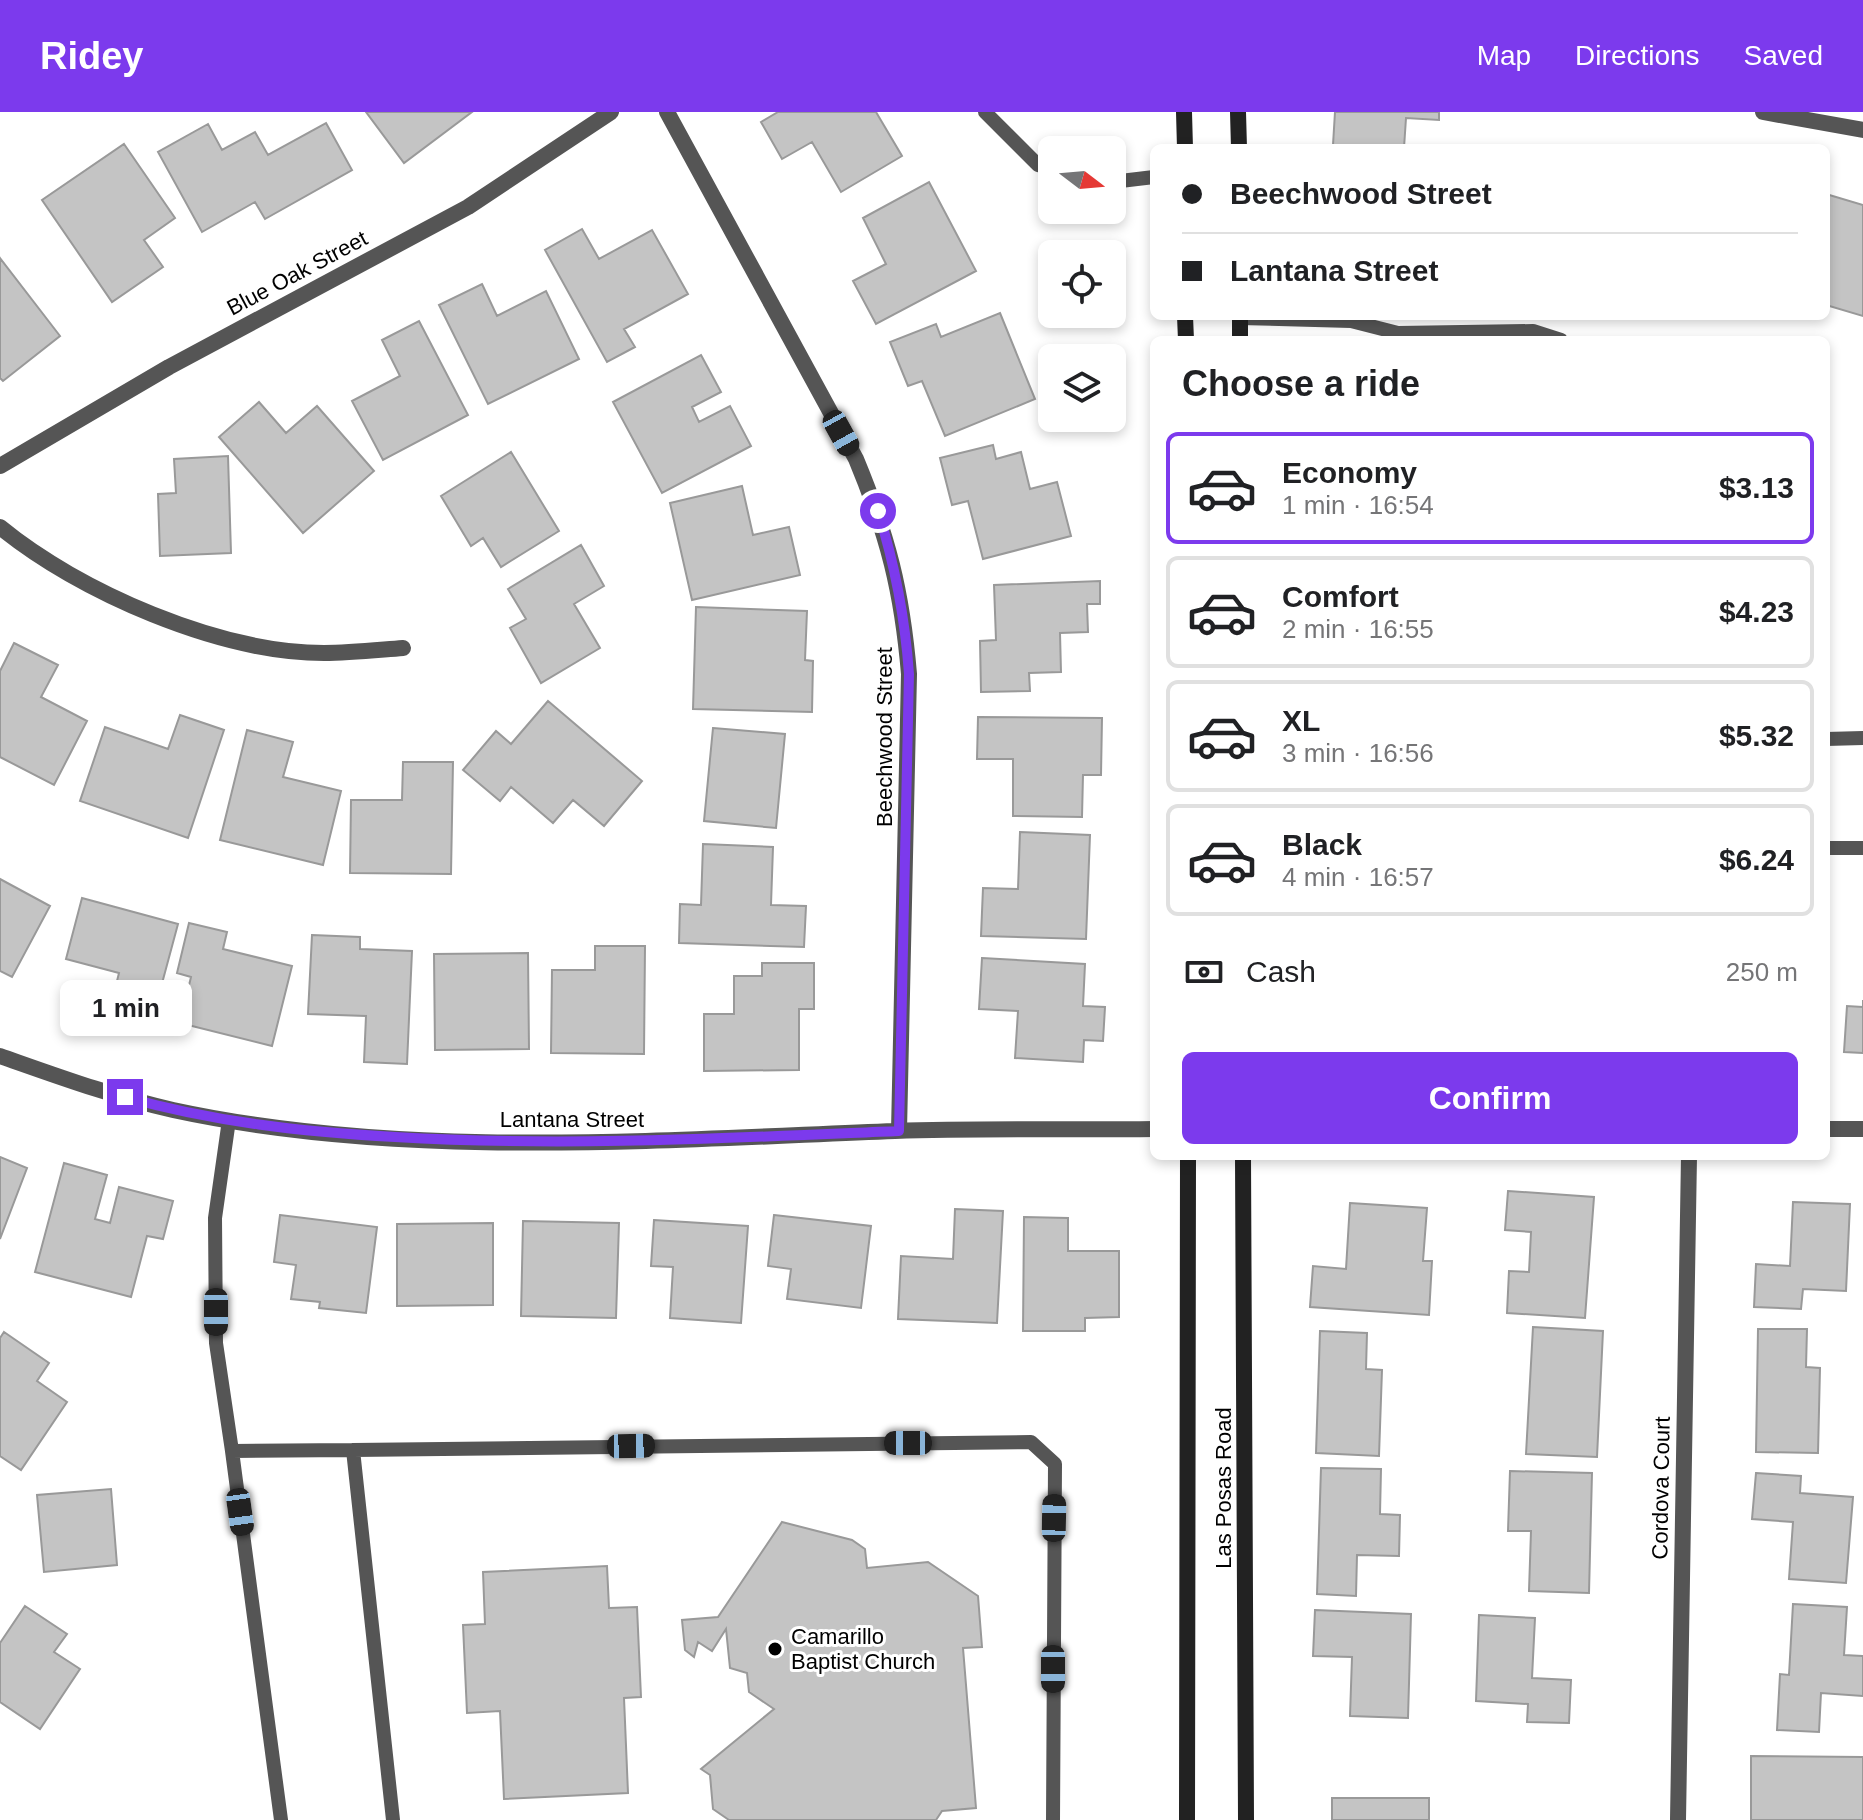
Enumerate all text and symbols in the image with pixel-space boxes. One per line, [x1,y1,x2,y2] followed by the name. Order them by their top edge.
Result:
[40,35,143,77] text: Ridey
[1477,40,1531,71] text: Map
[1575,40,1700,71] text: Directions
[1744,40,1823,71] text: Saved
[1038,136,1126,224] north arrow
[1038,136,1126,432] map controls
[1230,177,1492,210] text: Beechwood Street
[223,226,371,320] street label: Blue Oak Street
[1038,240,1126,328] button: locate
[1230,254,1438,287] text: Lantana Street
[1038,344,1126,432] button: layers
[1182,363,1420,404] text: Choose a ride
[819,406,863,460] car
[1186,452,1258,524] icon: car
[1282,456,1417,489] text: Economy
[1719,471,1794,504] text: $3.13
[1282,490,1434,520] text: 1 min · 16:54
[860,493,896,529] route start
[1186,576,1258,648] icon: car
[1282,580,1399,613] text: Comfort
[1719,595,1794,628] text: $4.23
[1282,614,1434,644] text: 2 min · 16:55
[872,647,897,827] street label: Beechwood Street
[1186,700,1258,772] icon: car
[1282,704,1320,737] text: XL
[1719,719,1794,752] text: $5.32
[1282,738,1434,768] text: 3 min · 16:56
[1186,824,1258,896] icon: car
[1282,828,1362,861] text: Black
[1719,843,1794,876] text: $6.24
[1282,862,1434,892] text: 4 min · 16:57
[1182,950,1226,994] icon: cash
[1246,955,1316,988] text: Cash
[1726,957,1798,987] text: 250 m
[59,981,191,1037] callout: 1 min
[92,993,160,1023] text: 1 min
[1182,1052,1798,1144] button: Confirm
[107,1079,143,1115] route end
[500,1107,644,1132] street label: Lantana Street
[204,1288,228,1336] car
[1211,1407,1236,1569] street label: Las Posas Road
[1647,1416,1675,1560] street label: Cordova Court
[884,1431,932,1455] car
[607,1434,655,1458] car
[225,1487,255,1537] car
[1042,1494,1066,1542] car
[791,1624,935,1674] place label: Camarillo Baptist Church
[766,1640,784,1658] marker: Camarillo Baptist Church
[1041,1645,1065,1693] car

